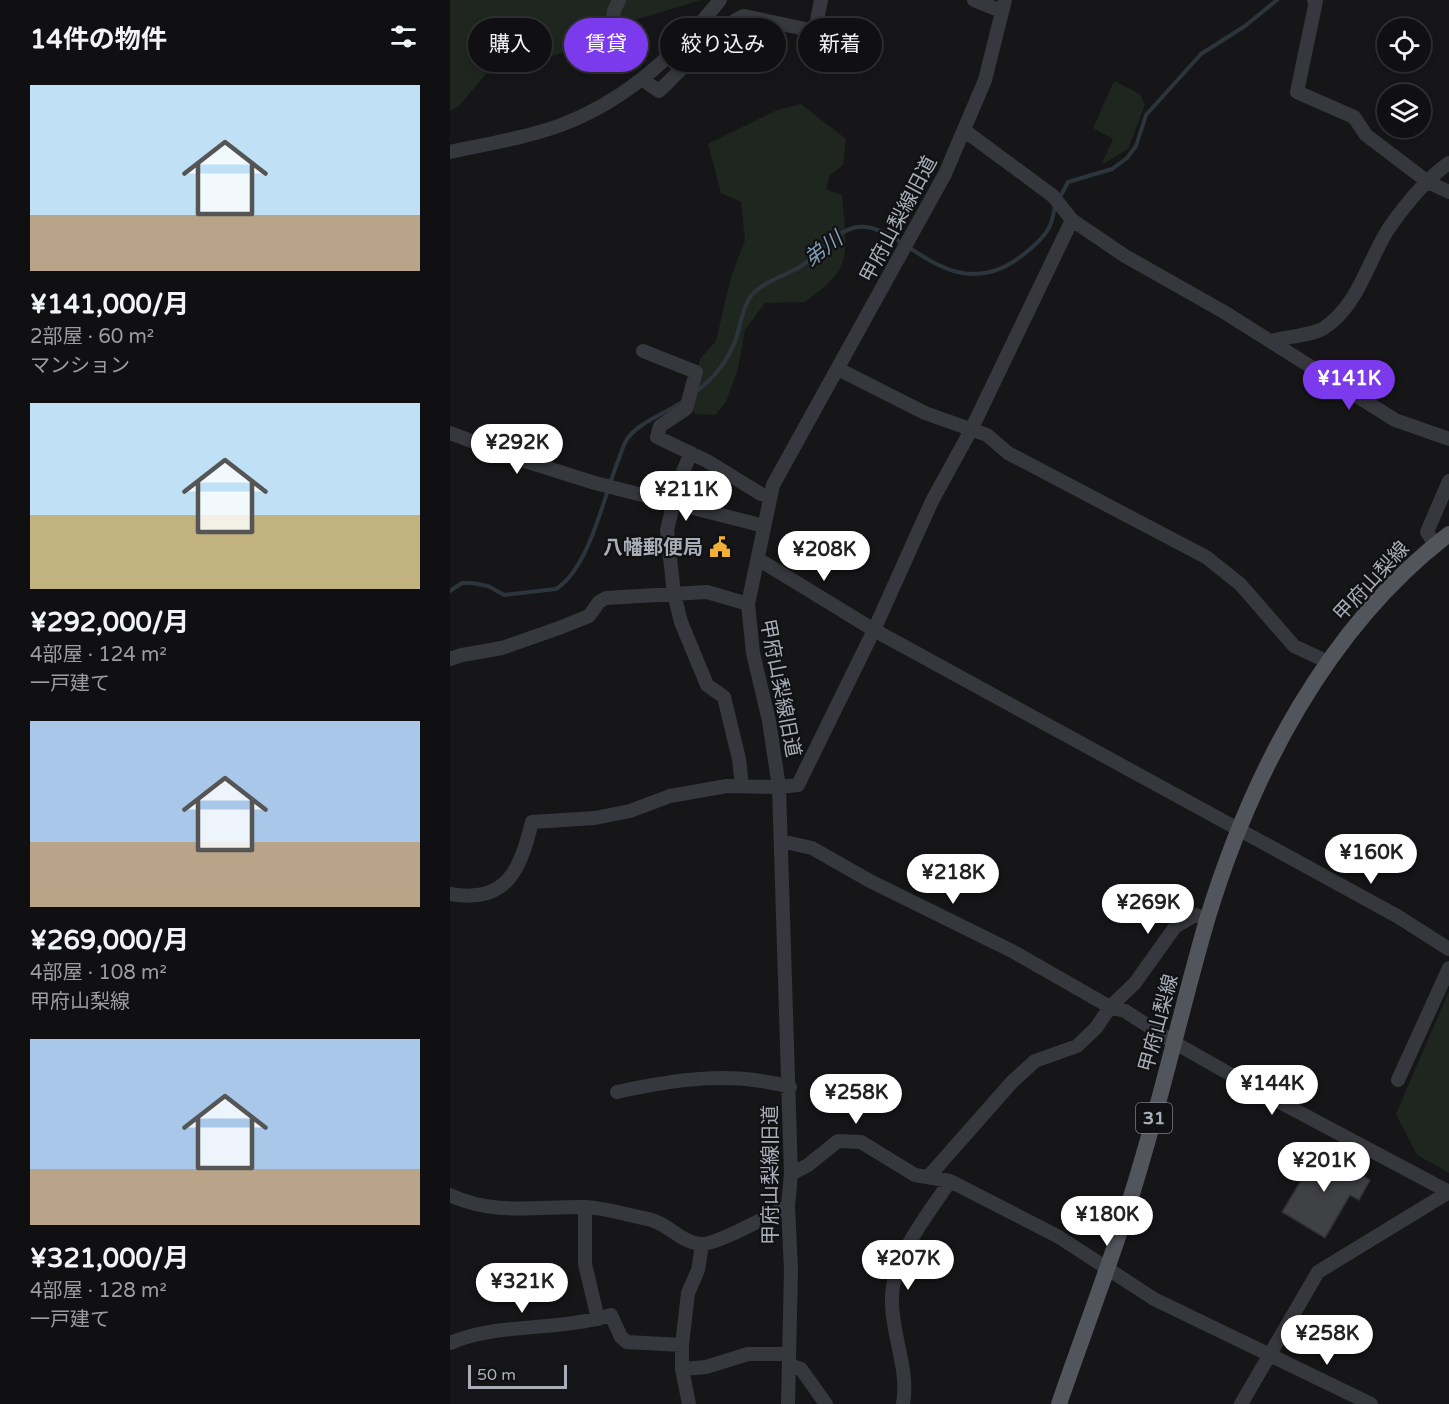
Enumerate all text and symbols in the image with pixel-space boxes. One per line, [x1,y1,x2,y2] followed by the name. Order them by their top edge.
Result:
[468,18,552,72] chip: 購入
[564,18,648,72] chip: 賃貸
[660,18,786,72] chip: 絞り込み
[798,18,882,72] chip: 新着
[1377,18,1431,138] map controls
[1377,18,1431,72] button: locate
[387,20,420,53] icon: filters
[30,24,167,55] text: 14件の物件
[1377,84,1431,138] button: layers
[171,124,279,232] icon: home
[855,152,942,287] street label: 甲府山梨線旧道
[799,226,849,272] water label: 弟川
[30,289,189,320] text: ¥141,000/月
[30,325,154,349] text: 2部屋 · 60 m²
[30,354,130,378] text: マンション
[1307,360,1391,411] pin: ¥141K
[1317,367,1381,391] text: ¥141K
[475,424,559,475] pin: ¥292K
[485,431,549,455] text: ¥292K
[171,442,279,550] icon: home
[644,471,728,522] pin: ¥211K
[654,478,718,502] text: ¥211K
[782,531,866,582] pin: ¥208K
[708,535,732,559] public building icon: 八幡郵便局
[603,536,703,560] place label: 八幡郵便局
[1329,537,1415,626] street label: 甲府山梨線
[792,538,856,562] text: ¥208K
[30,607,189,638] text: ¥292,000/月
[755,617,805,759] street label: 甲府山梨線旧道
[30,643,167,667] text: 4部屋 · 124 m²
[30,672,110,696] text: 一戸建て
[171,760,279,868] icon: home
[1329,834,1413,885] pin: ¥160K
[1339,841,1403,865] text: ¥160K
[911,854,995,905] pin: ¥218K
[921,861,985,885] text: ¥218K
[1106,884,1190,935] pin: ¥269K
[1116,891,1180,915] text: ¥269K
[30,925,189,956] text: ¥269,000/月
[30,961,167,985] text: 4部屋 · 108 m²
[1134,972,1183,1075] street label: 甲府山梨線
[30,990,130,1014] text: 甲府山梨線
[1230,1065,1314,1116] pin: ¥144K
[1240,1072,1304,1096] text: ¥144K
[814,1074,898,1125] pin: ¥258K
[171,1078,279,1186] icon: home
[824,1081,888,1105] text: ¥258K
[1136,1103,1172,1133] road number: 31
[759,1105,783,1245] street label: 甲府山梨線旧道
[1282,1142,1366,1193] pin: ¥201K
[1292,1149,1356,1173] text: ¥201K
[1065,1196,1149,1247] pin: ¥180K
[1075,1203,1139,1227] text: ¥180K
[866,1240,950,1291] pin: ¥207K
[30,1243,189,1274] text: ¥321,000/月
[876,1247,940,1271] text: ¥207K
[480,1263,564,1314] pin: ¥321K
[490,1270,554,1294] text: ¥321K
[30,1279,167,1303] text: 4部屋 · 128 m²
[30,1308,110,1332] text: 一戸建て
[1285,1315,1369,1366] pin: ¥258K
[1295,1322,1359,1346] text: ¥258K
[468,1362,567,1390] scale bar
[477,1365,516,1385] text: 50 m

